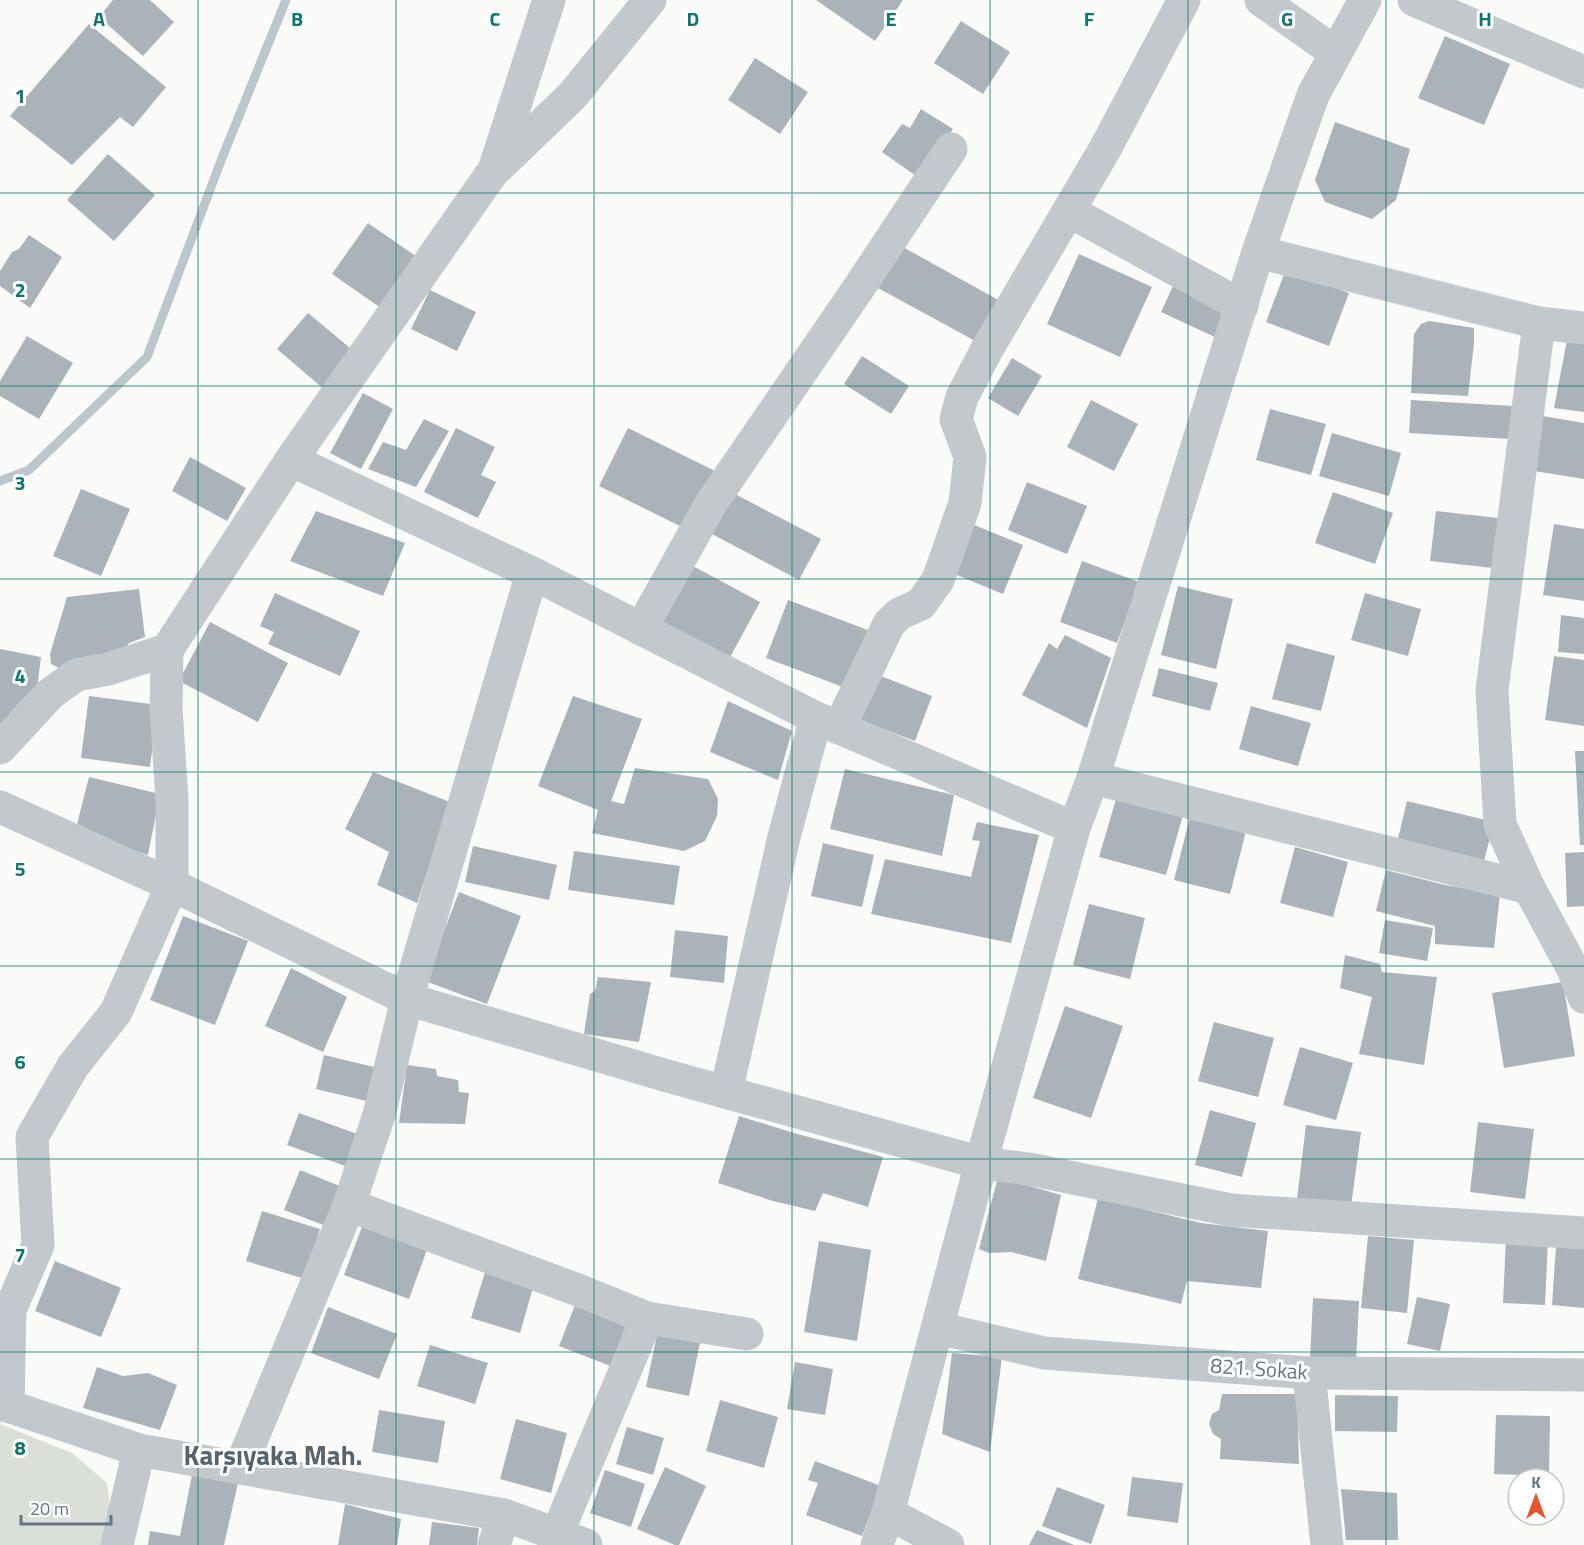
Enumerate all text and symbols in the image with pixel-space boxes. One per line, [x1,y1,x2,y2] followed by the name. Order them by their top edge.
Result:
[93,3,105,34] text: A
[291,3,303,34] text: B
[490,3,501,34] text: C
[687,3,699,34] text: D
[885,3,897,34] text: E
[1084,3,1095,34] text: F
[1281,3,1293,34] text: G
[1478,3,1492,34] text: H
[14,80,26,111] text: 1
[14,274,26,305] text: 2
[14,467,26,498] text: 3
[14,660,26,691] text: 4
[14,853,26,884] text: 5
[14,1046,26,1077] text: 6
[14,1239,26,1270] text: 7
[1209,1349,1309,1387] street label: 821. Sokak
[14,1432,26,1463] text: 8
[184,1434,362,1475] district label: Karşıyaka Mah.
[1506,1467,1566,1527] north arrow
[1531,1470,1541,1494] text: K
[21,1488,111,1526] scale bar
[30,1495,69,1522] text: 20 m

